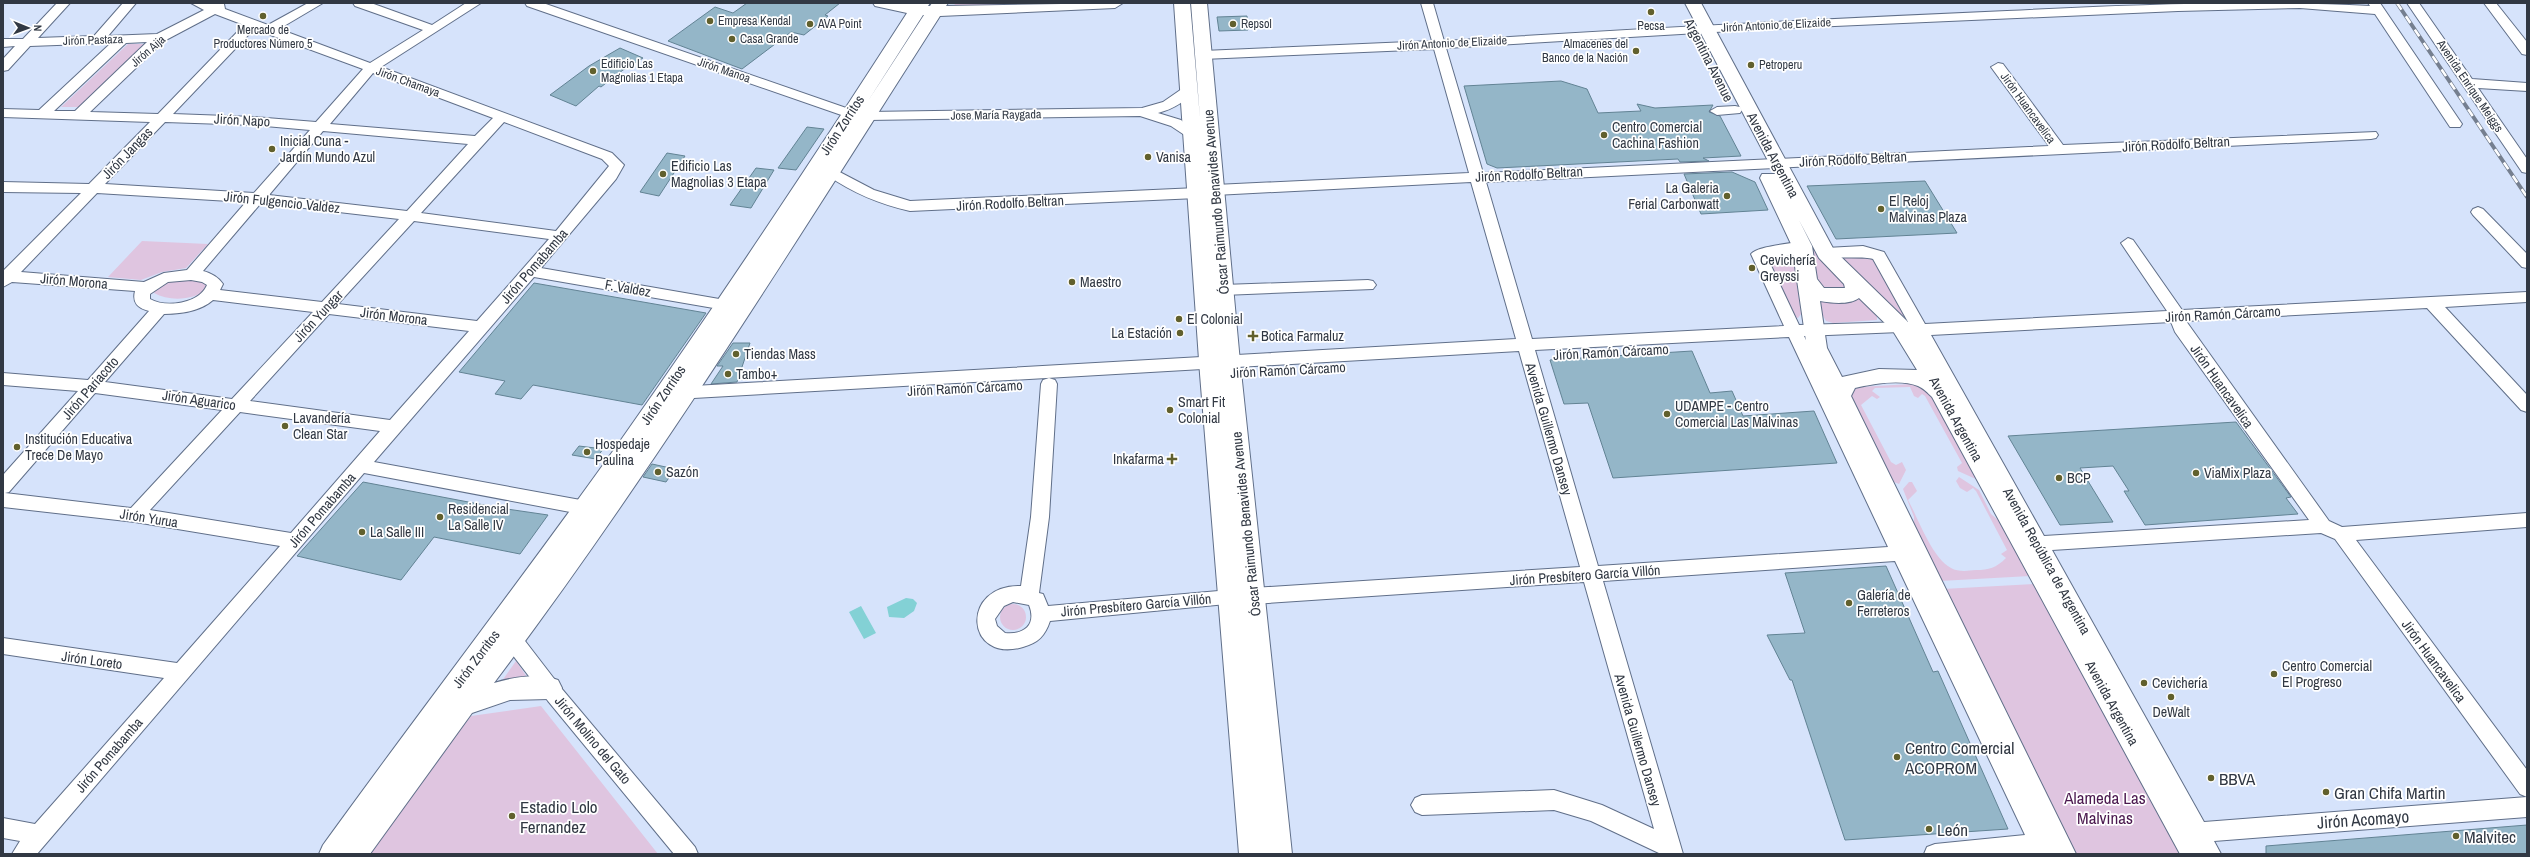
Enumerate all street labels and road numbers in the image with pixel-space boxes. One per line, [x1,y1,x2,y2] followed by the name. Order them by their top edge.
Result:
[1680,14,1738,105] street label: Argentina Avenue
[1721,14,1831,36] street label: Jirón Antonio de Elizaide
[63,31,124,49] street label: Jirón Pastaza
[127,31,169,70] street label: Jirón Aija
[1397,32,1507,54] street label: Jirón Antonio de Elizaide
[2433,36,2507,135] street label: Avenida Enrique Meiggs
[696,54,753,87] street label: Jirón Manoa
[374,63,443,101] street label: Jirón Chamaya
[1997,69,2060,147] street label: Jirón Huancavelica
[816,91,868,159] street label: Jirón Zorritos
[950,106,1042,124] street label: Jose María Raygada
[1742,108,1803,201] street label: Avenida Argentina
[1199,109,1233,295] street label: Óscar Raimundo Benavides Avenue
[213,110,271,130] street label: Jirón Napo
[98,123,156,183] street label: Jirón Jangas
[2122,132,2230,156] street label: Jirón Rodolfo Beltran
[1799,147,1907,171] street label: Jirón Rodolfo Beltran
[1475,162,1583,186] street label: Jirón Rodolfo Beltran
[223,187,341,217] street label: Jirón Fulgencio Valdez
[956,191,1064,215] street label: Jirón Rodolfo Beltran
[496,224,572,307] street label: Jirón Pomabamba
[40,269,109,293] street label: Jirón Morona
[604,275,653,301] street label: F. Valdez
[289,286,347,346] street label: Jirón Yungar
[2165,302,2281,326] street label: Jirón Ramón Cárcamo
[359,303,429,329] street label: Jirón Morona
[1553,340,1669,364] street label: Jirón Ramón Cárcamo
[2186,341,2258,432] street label: Jirón Huancavelica
[58,353,122,423] street label: Jirón Pariacoto
[1230,358,1346,382] street label: Jirón Ramón Cárcamo
[1521,360,1577,498] street label: Avenida Guillermo Dansey
[636,361,690,428] street label: Jirón Zorritos
[1925,373,1987,465] street label: Avenida Argentina
[907,376,1023,400] street label: Jirón Ramón Cárcamo
[161,386,237,414] street label: Jirón Aguarico
[1227,431,1265,617] street label: Óscar Raimundo Benavides Avenue
[284,468,360,551] street label: Jirón Pomabamba
[1999,484,2095,638] street label: Avenida República de Argentina
[119,505,180,532] street label: Jirón Yurua
[1509,561,1661,589] street label: Jirón Presbítero García Villón
[1060,589,1212,621] street label: Jirón Presbítero García Villón
[2398,616,2471,707] street label: Jirón Huancavelica
[448,626,504,692] street label: Jirón Zorritos
[60,647,124,673] street label: Jirón Loreto
[2081,657,2143,749] street label: Avenida Argentina
[1610,671,1666,809] street label: Avenida Guillermo Dansey
[551,692,635,788] street label: Jirón Molino del Gato
[71,713,147,796] street label: Jirón Pomabamba
[2316,804,2410,834] street label: Jirón Acomayo

